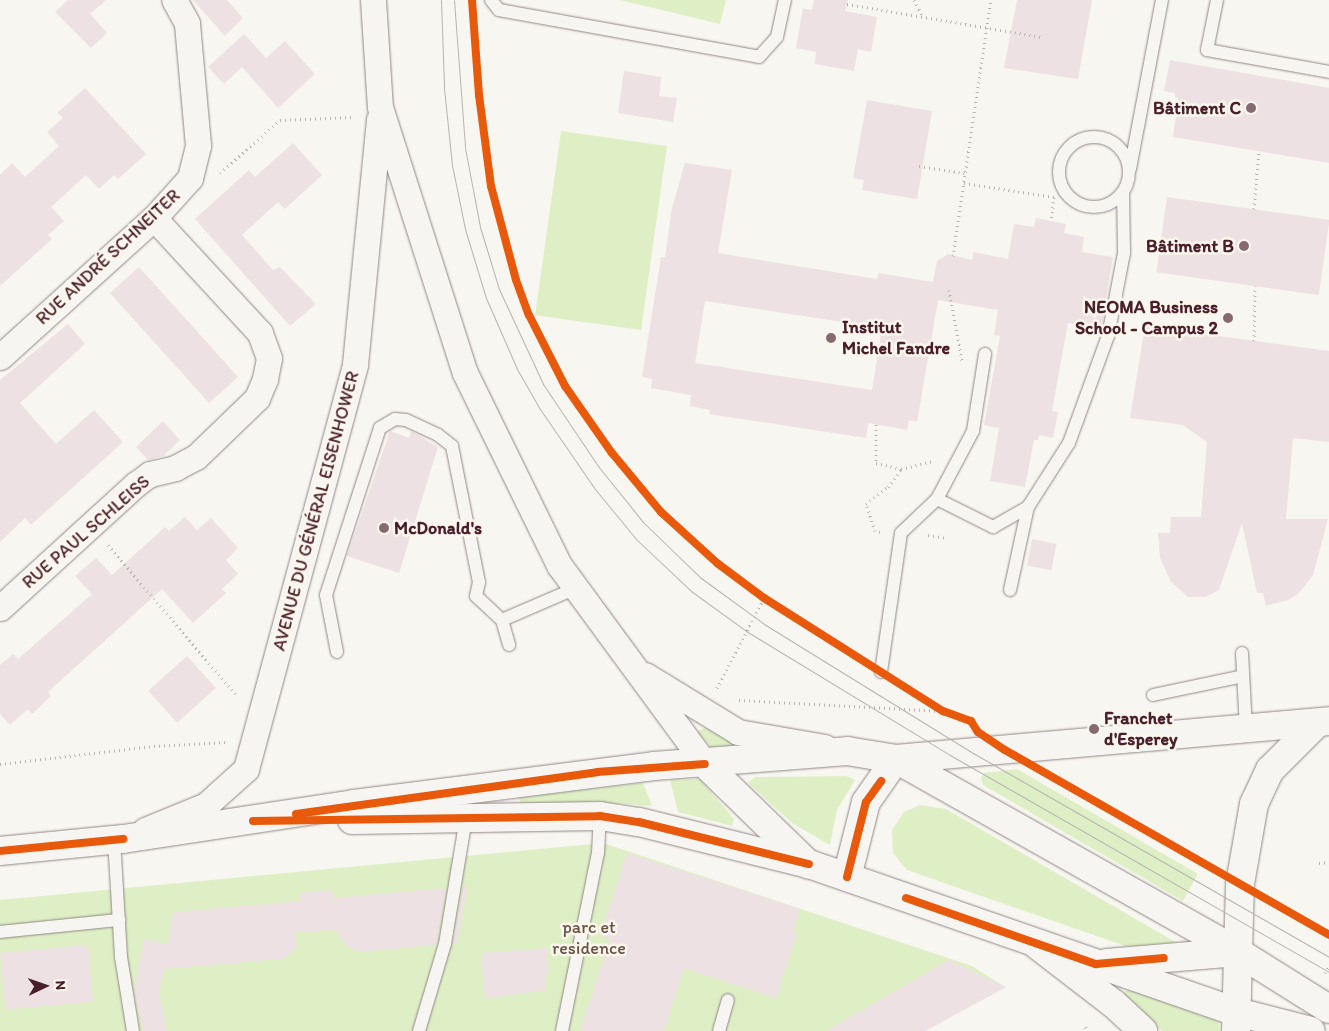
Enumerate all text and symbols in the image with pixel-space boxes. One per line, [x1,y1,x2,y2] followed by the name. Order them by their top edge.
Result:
[1153,97,1241,119] place label: Bâtiment C
[1245,102,1257,114] marker: Bâtiment C
[31,185,185,329] street label: RUE ANDRÉ SCHNEITER
[1146,235,1234,257] place label: Bâtiment B
[1238,240,1250,252] marker: Bâtiment B
[1075,297,1218,340] place label: NEOMA Business School - Campus 2
[1222,312,1234,324] marker: NEOMA Business School - Campus 2
[842,317,950,359] place label: Institut Michel Fandre
[824,331,838,345] marker: Institut Michel Fandre
[268,370,364,652] street label: AVENUE DU GÉNÉRAL EISENHOWER
[18,471,154,593] street label: RUE PAUL SCHLEISS
[394,517,482,539] place label: McDonald's
[378,522,390,534] marker: McDonald's
[1104,708,1177,751] place label: Franchet d'Esperey
[1088,723,1100,735] marker: Franchet d'Esperey
[552,917,626,960] park label: parc et residence
[20,961,70,1011] north arrow
[52,980,69,990] text: N

